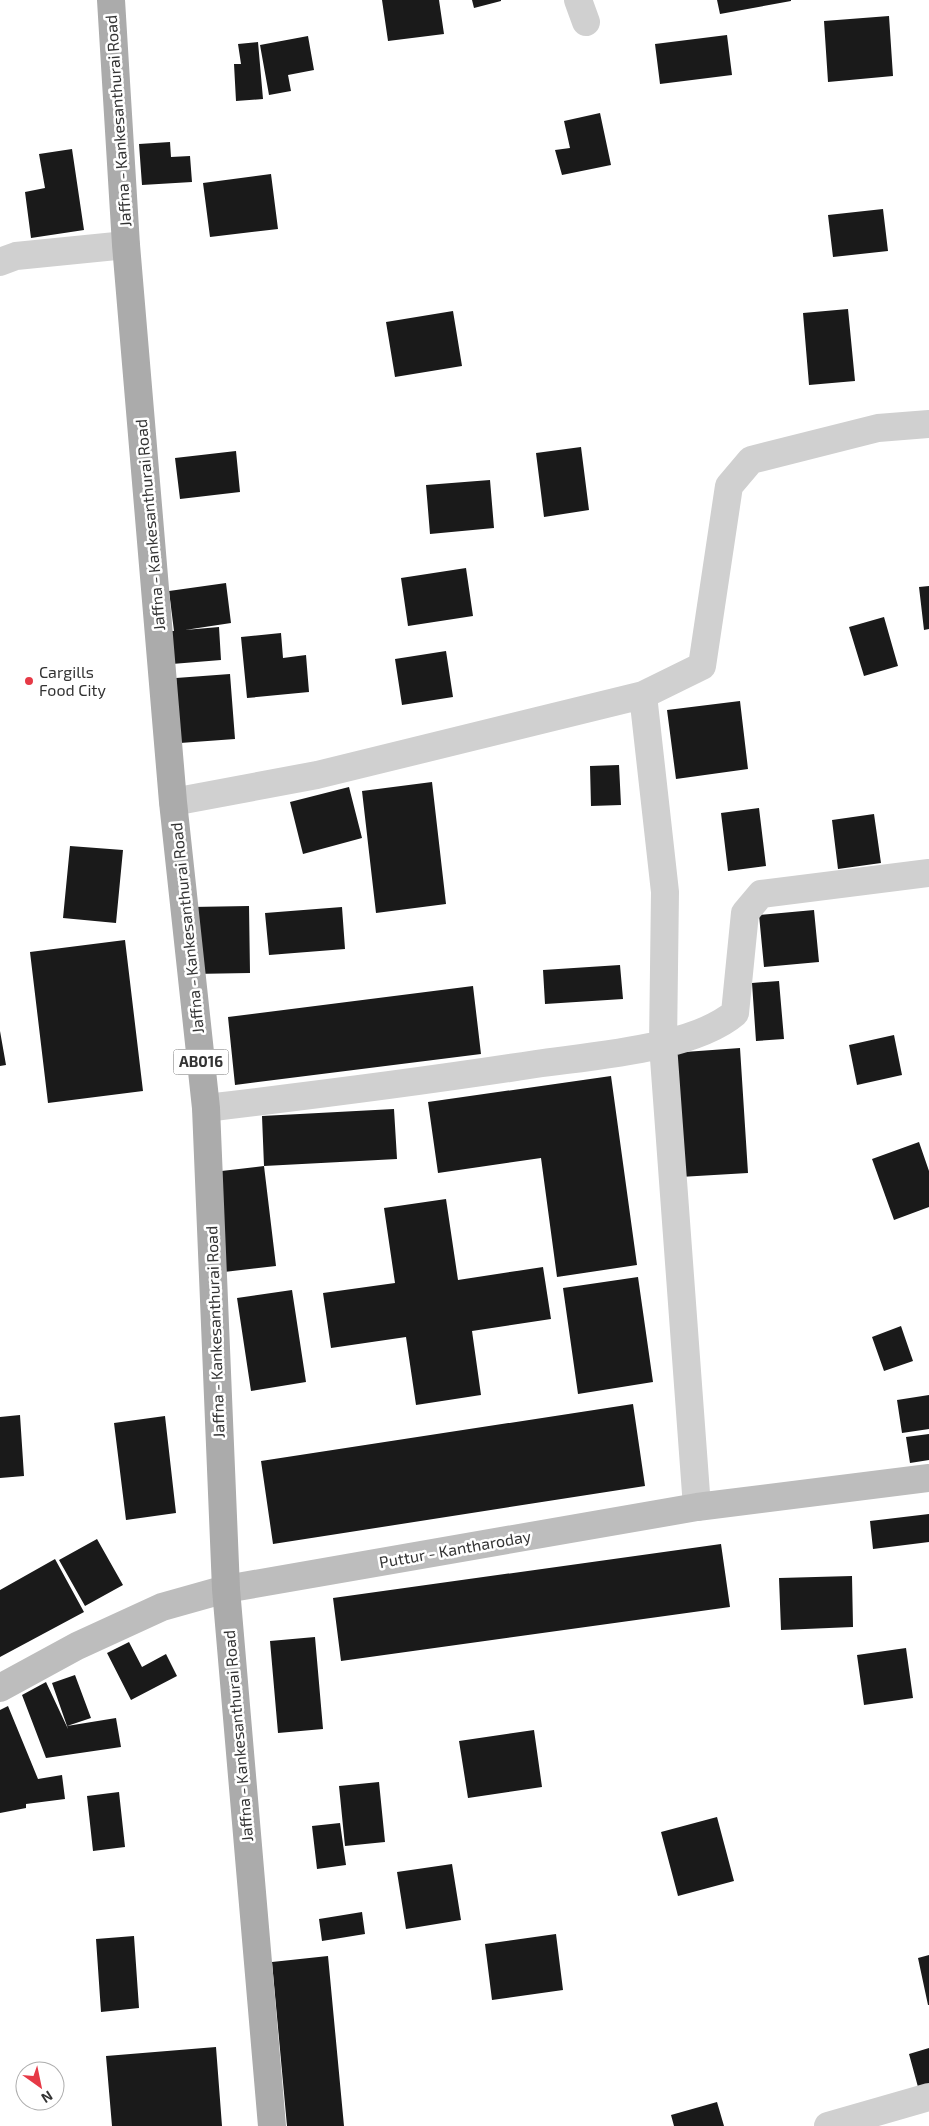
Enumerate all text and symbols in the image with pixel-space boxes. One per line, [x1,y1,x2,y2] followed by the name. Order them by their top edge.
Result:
[101,14,134,228] street label: Jaffna - Kankesanthurai Road
[131,418,168,632] street label: Jaffna - Kankesanthurai Road
[39,662,106,699] place label: Cargills Food City
[23,675,35,687] marker: Cargills Food City
[166,821,207,1035] street label: Jaffna - Kankesanthurai Road
[174,1050,228,1074] road number: AB016
[201,1226,228,1438] street label: Jaffna - Kankesanthurai Road
[378,1526,533,1571] street label: Puttur - Kantharoday
[219,1629,256,1843] street label: Jaffna - Kankesanthurai Road
[15,2061,65,2111] north arrow
[38,2087,56,2107] text: N

